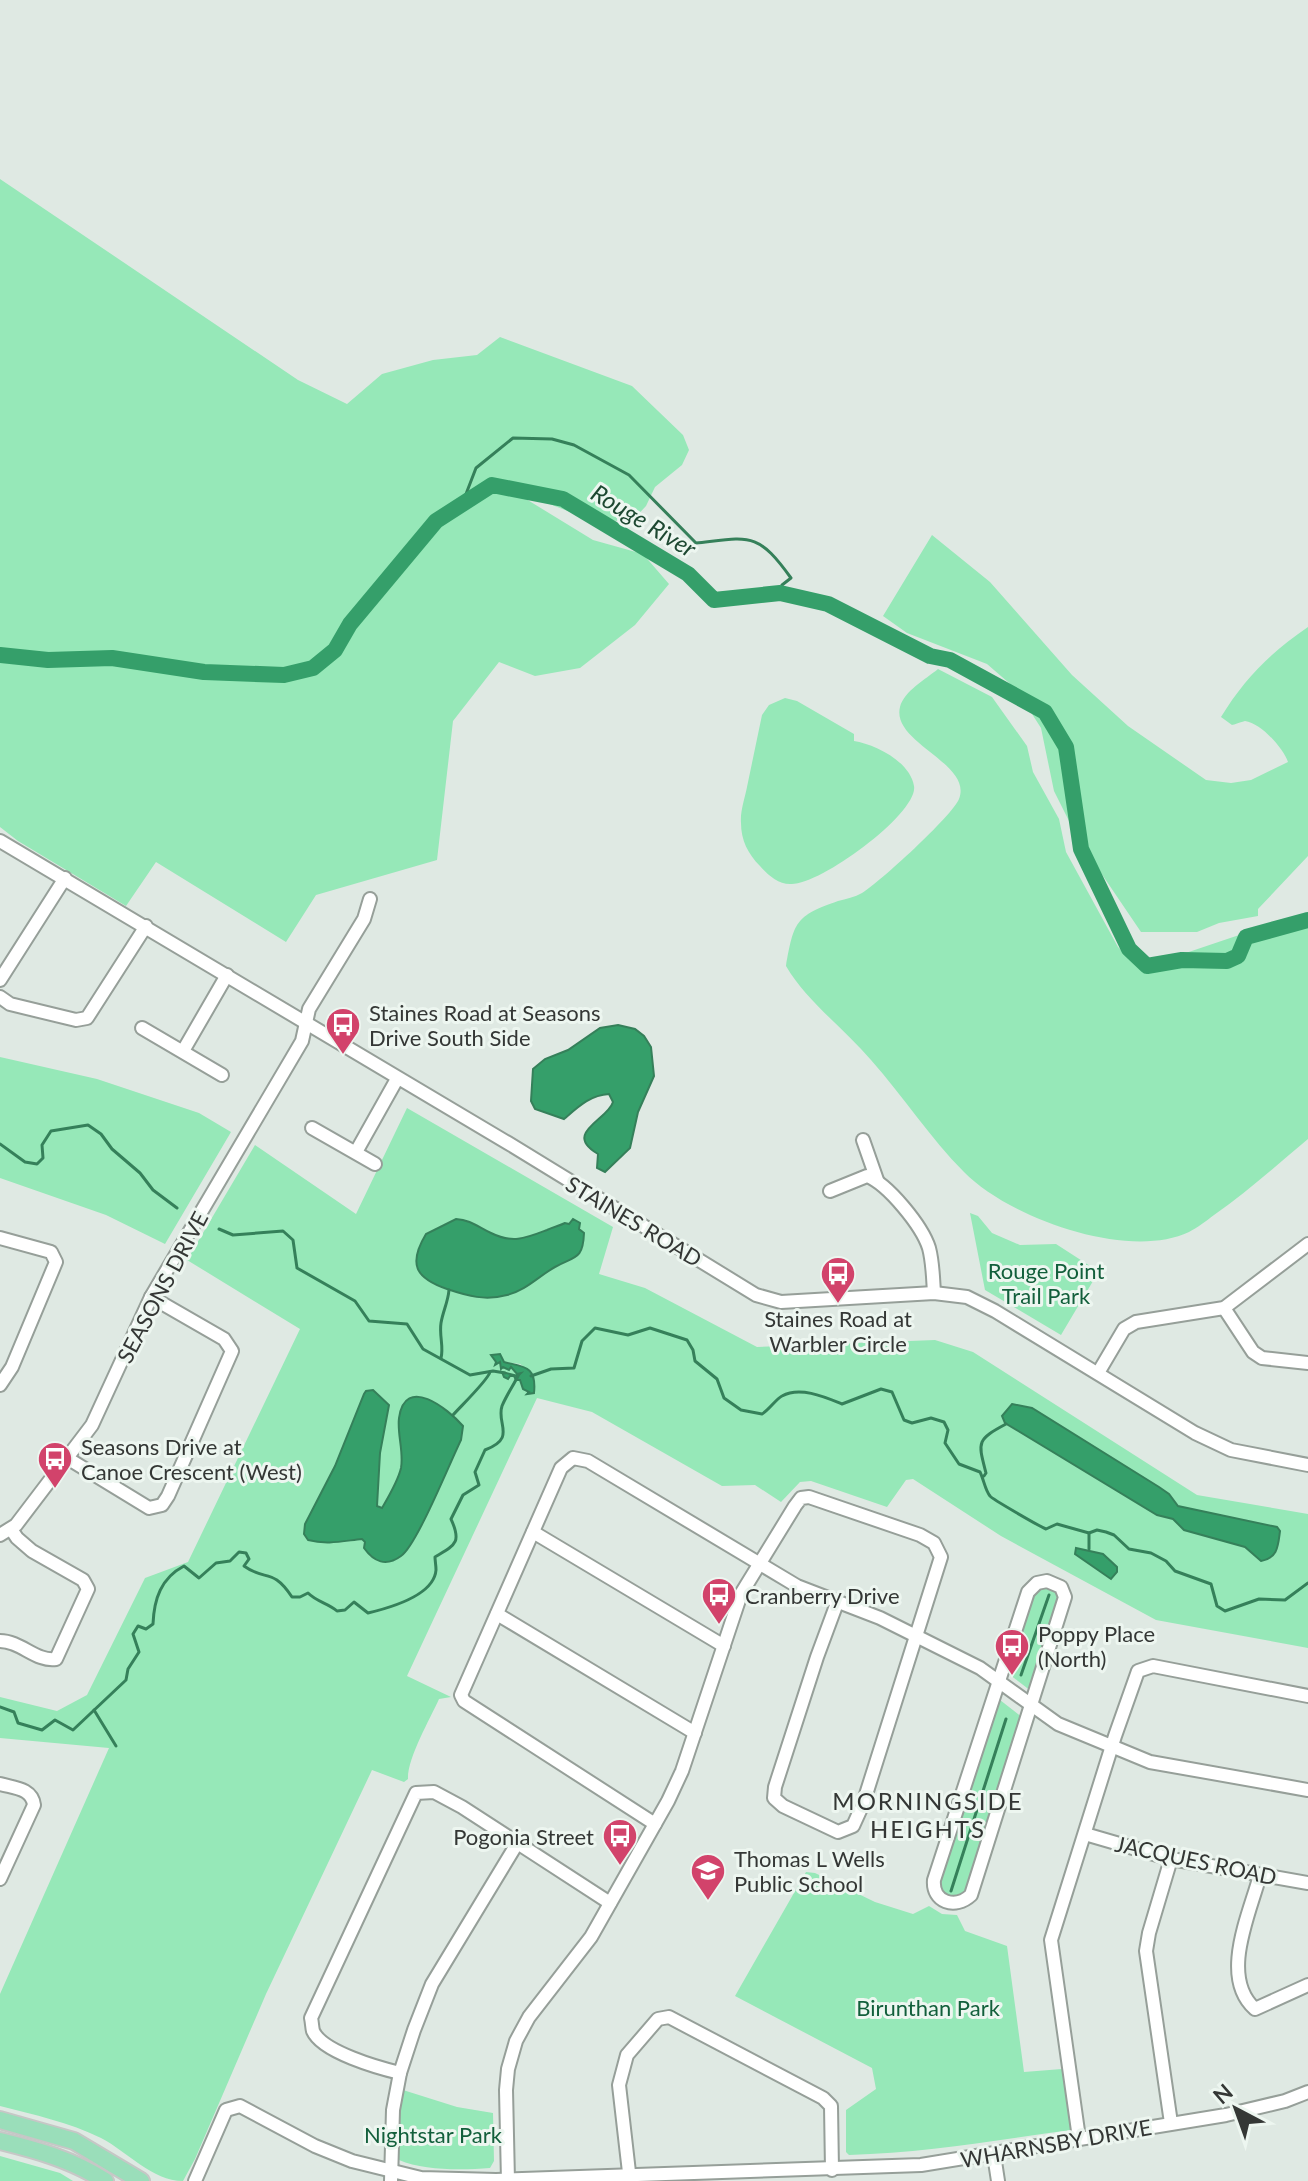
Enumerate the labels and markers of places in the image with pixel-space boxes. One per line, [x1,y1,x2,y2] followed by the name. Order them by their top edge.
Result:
[369,999,601,1051] place label: Staines Road at Seasons Drive South Side
[324,1006,362,1056] bus stop icon: Staines Road at Seasons Drive South Side
[819,1255,857,1305] bus stop icon: Staines Road at Warbler Circle
[764,1305,912,1357] place label: Staines Road at Warbler Circle
[81,1433,302,1485] place label: Seasons Drive at Canoe Crescent (West)
[36,1440,74,1490] bus stop icon: Seasons Drive at Canoe Crescent (West)
[700,1576,738,1626] bus stop icon: Cranberry Drive
[745,1582,900,1609] place label: Cranberry Drive
[1038,1620,1155,1672] place label: Poppy Place (North)
[993,1627,1031,1677] bus stop icon: Poppy Place (North)
[601,1817,639,1867] bus stop icon: Pogonia Street
[453,1823,594,1850] place label: Pogonia Street
[734,1845,885,1897] place label: Thomas L Wells Public School
[689,1852,727,1902] school or university icon: Thomas L Wells Public School

